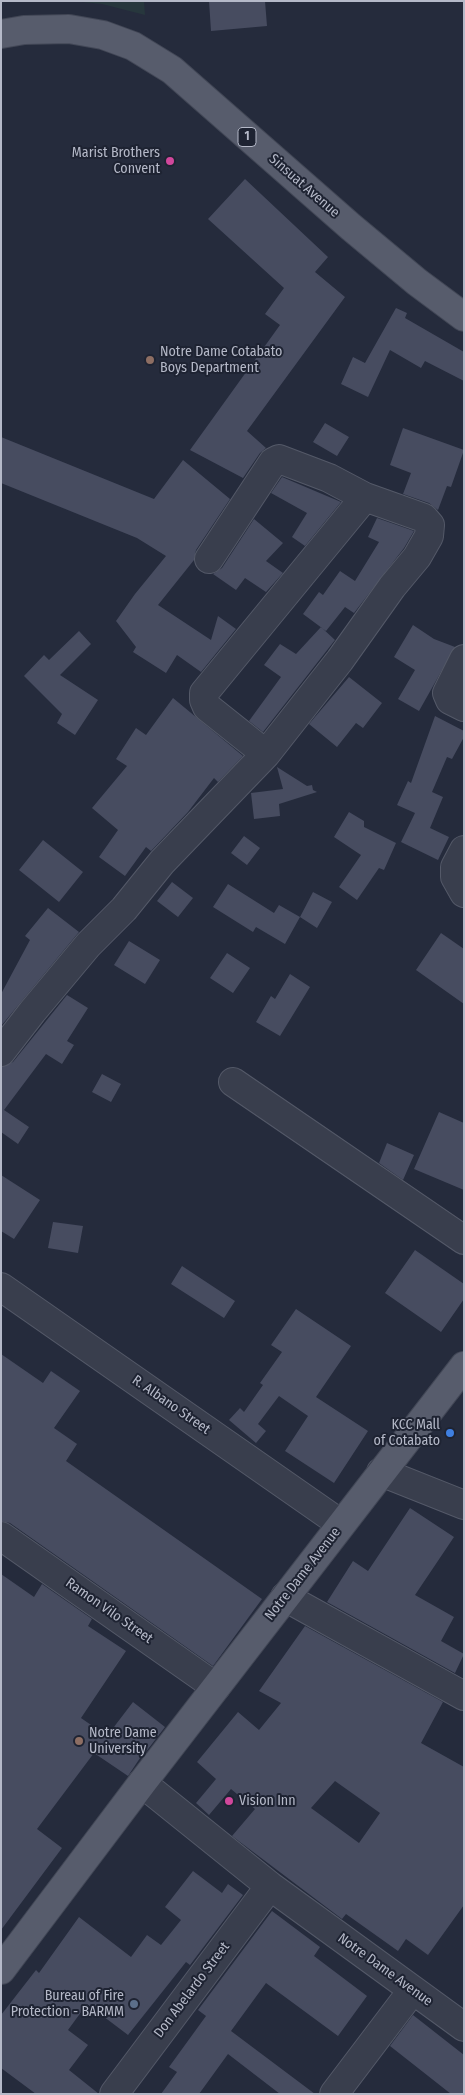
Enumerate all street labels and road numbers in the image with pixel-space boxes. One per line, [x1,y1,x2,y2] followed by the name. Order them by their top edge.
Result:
[238,128,256,146] road number: 1
[265,151,343,221] street label: Sinsuat Avenue
[129,1372,213,1438] street label: R. Albano Street
[262,1524,344,1624] street label: Notre Dame Avenue
[62,1575,156,1647] street label: Ramon Vilo Street
[334,1930,436,2010] street label: Notre Dame Avenue
[151,1939,233,2041] street label: Don Abelardo Street

